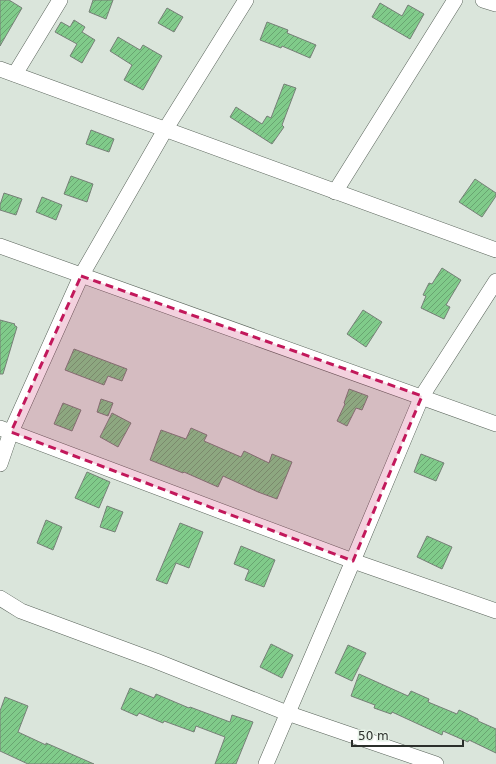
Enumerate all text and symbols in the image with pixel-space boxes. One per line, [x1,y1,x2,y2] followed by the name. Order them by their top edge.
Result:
[352,722,463,748] scale bar
[358,729,389,743] text: 50 m

